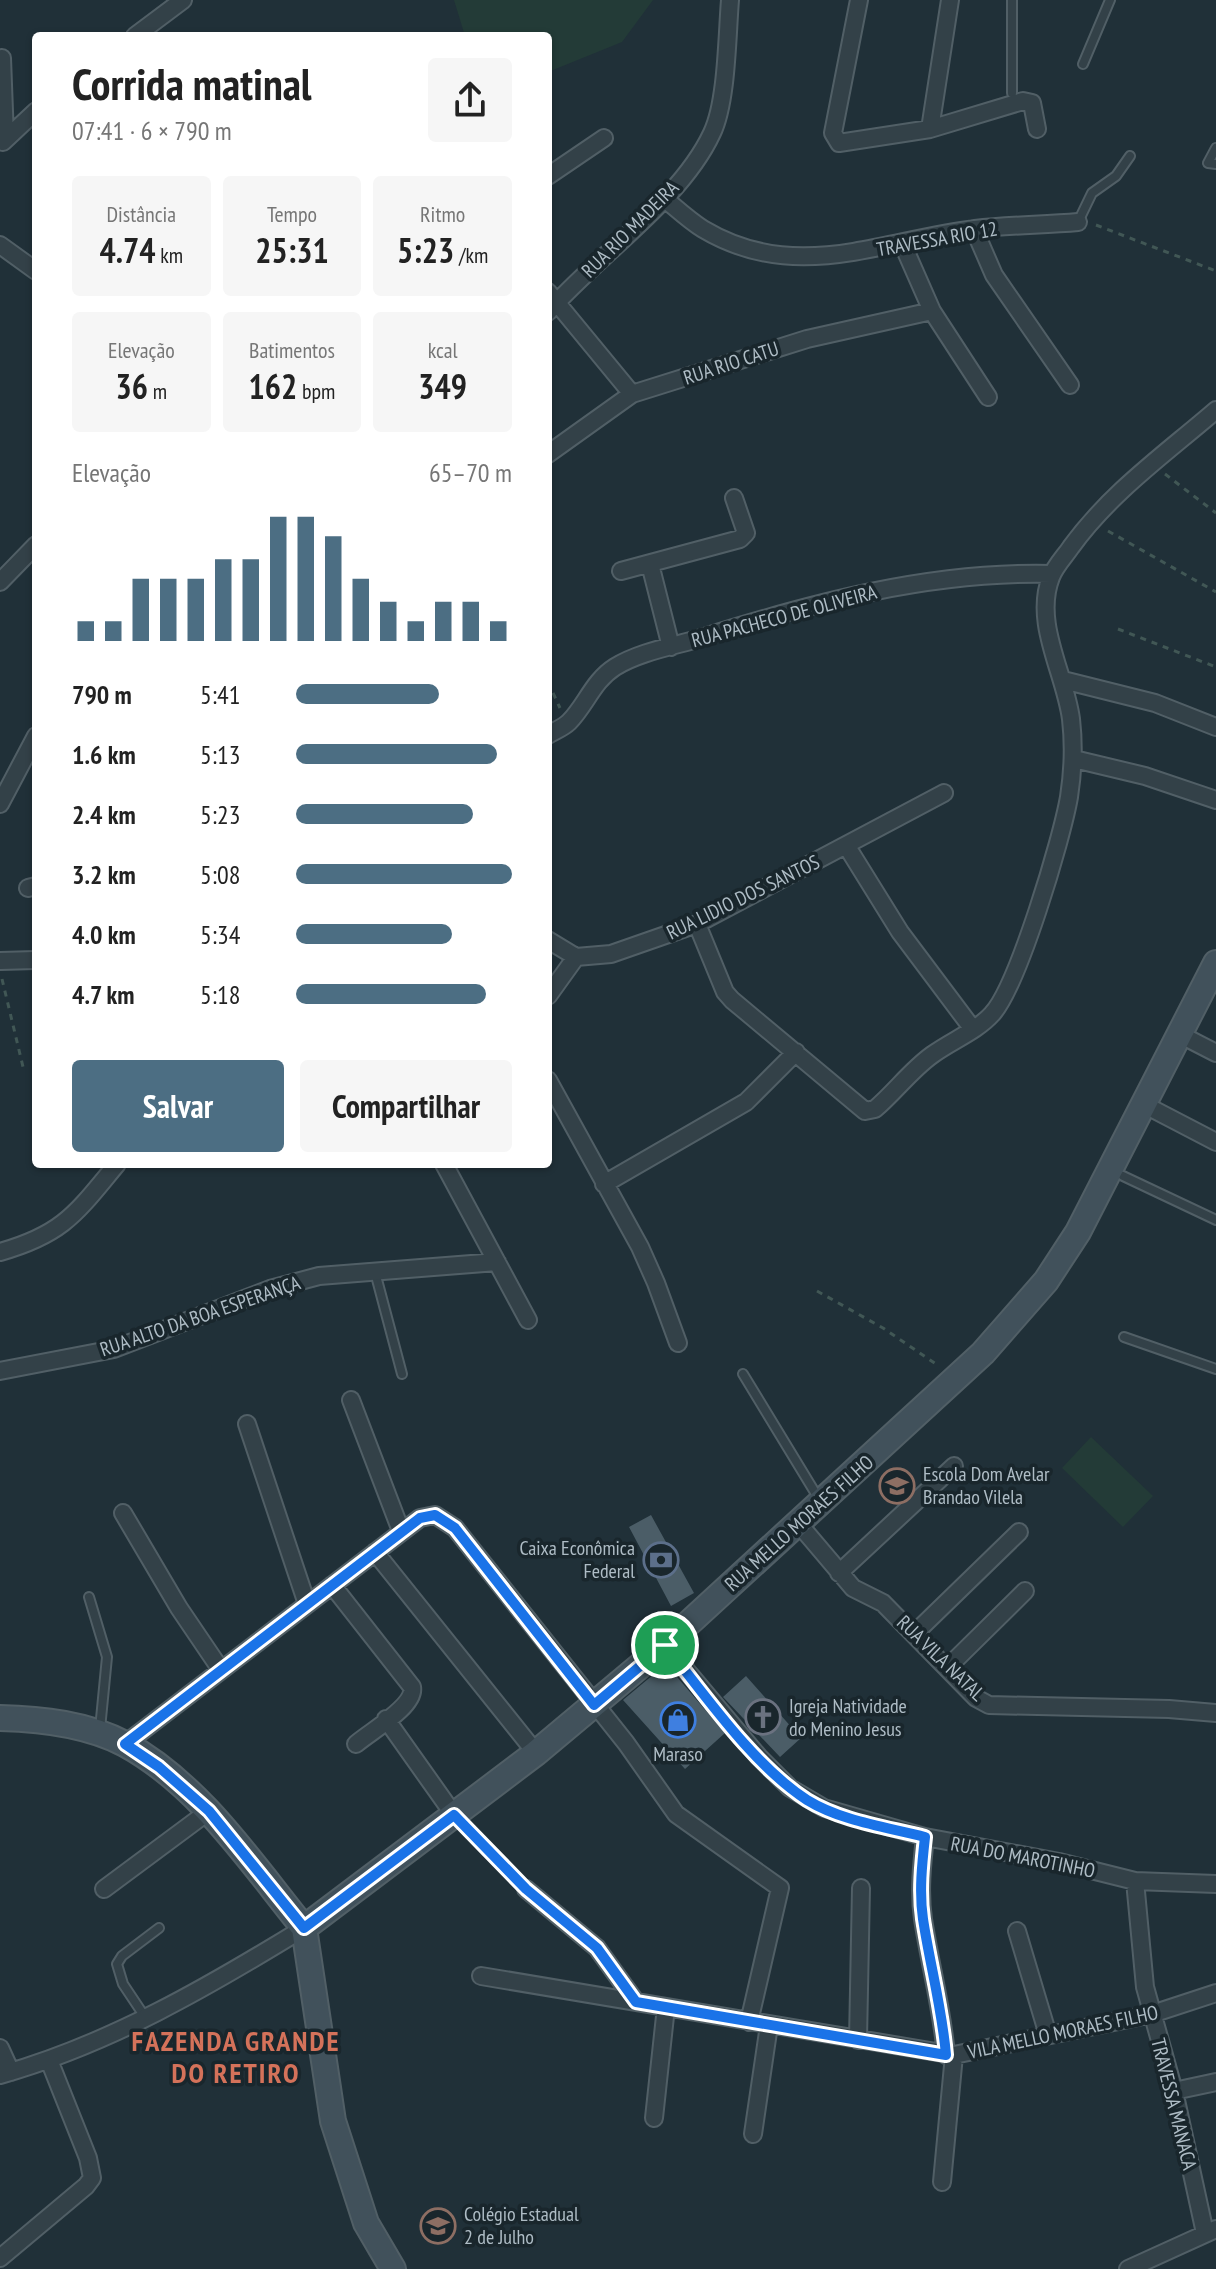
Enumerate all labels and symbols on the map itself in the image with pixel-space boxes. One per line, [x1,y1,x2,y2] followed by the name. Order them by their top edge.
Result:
[576,175,684,283] street label: RUA RIO MADEIRA
[875,216,999,262] street label: TRAVESSA RIO 12
[680,335,782,391] street label: RUA RIO CATU
[688,579,880,653] street label: RUA PACHECO DE OLIVEIRA
[662,849,824,945] street label: RUA LIDIO DOS SANTOS
[96,1269,304,1362] street label: RUA ALTO DA BOA ESPERANÇA
[719,1449,879,1597] street label: RUA MELLO MORAES FILHO
[923,1461,1050,1510] place label: Escola Dom Avelar Brandao Vilela
[878,1467,916,1505] school or university icon: Escola Dom Avelar Brandao Vilela
[519,1535,635,1584] place label: Caixa Econômica Federal
[642,1541,680,1579] bank icon: Caixa Econômica Federal
[891,1610,991,1707] street label: RUA VILA NATAL
[631,1611,699,1679] pin
[789,1693,907,1742] place label: Igreja Natividade do Menino Jesus
[744,1698,782,1736] church icon: Igreja Natividade do Menino Jesus
[659,1701,697,1739] shop icon: Maraso
[653,1741,703,1767] place label: Maraso
[949,1830,1097,1884] street label: RUA DO MAROTINHO
[964,1999,1161,2065] street label: VILA MELLO MORAES FILHO
[132,2022,340,2091] district label: FAZENDA GRANDE DO RETIRO
[1145,2035,1203,2173] street label: TRAVESSA MANACA
[464,2201,579,2250] place label: Colégio Estadual 2 de Julho
[419,2207,457,2245] school or university icon: Colégio Estadual 2 de Julho

